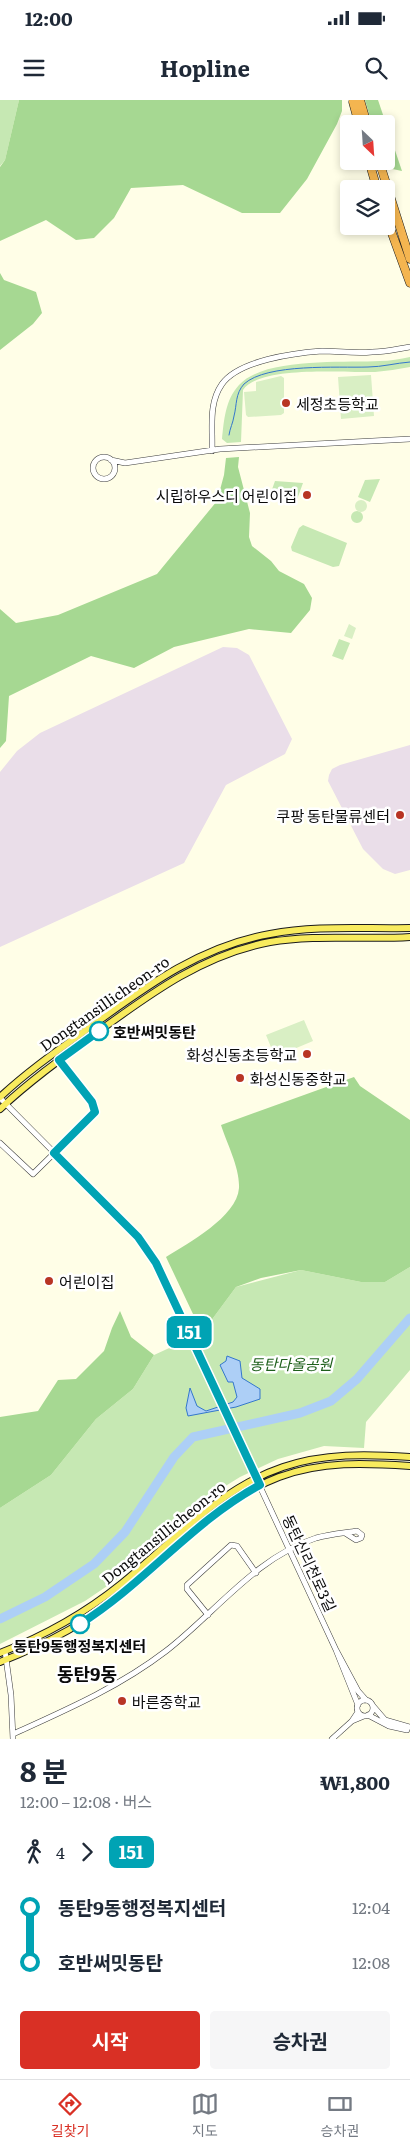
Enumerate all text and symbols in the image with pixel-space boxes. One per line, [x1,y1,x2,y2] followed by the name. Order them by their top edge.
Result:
[25,4,73,32] text: 12:00
[160,51,250,84] text: Hopline
[20,54,48,82] icon: menu
[362,54,390,82] icon: search
[340,115,395,170] north arrow
[340,115,395,235] map controls
[340,180,395,235] button: layers
[296,392,379,415] place label: 세정초등학교
[280,397,292,409] marker: 세정초등학교
[156,484,297,507] place label: 시립하우스디 어린이집
[301,489,313,501] marker: 시립하우스디 어린이집
[277,804,390,827] place label: 쿠팡 동탄물류센터
[394,809,406,821] marker: 쿠팡 동탄물류센터
[35,949,174,1056] street label: Dongtansillicheon-ro
[113,1020,196,1043] place label: 호반써밋동탄
[89,1021,109,1041] marker: 호반써밋동탄
[187,1043,297,1066] place label: 화성신동초등학교
[301,1048,313,1060] marker: 화성신동초등학교
[250,1067,347,1090] place label: 화성신동중학교
[234,1072,246,1084] marker: 화성신동중학교
[59,1270,114,1293] place label: 어린이집
[43,1275,55,1287] marker: 어린이집
[160,1316,218,1348] line badge: 151
[177,1318,201,1345] text: 151
[250,1352,334,1375] park label: 동탄다올공원
[96,1475,230,1589] street label: Dongtansillicheon-ro
[277,1511,343,1615] street label: 동탄신리천로3길
[70,1614,90,1634] marker: 동탄9동행정복지센터
[14,1634,146,1657] place label: 동탄9동행정복지센터
[57,1660,117,1687] district label: 동탄9동
[132,1690,201,1713] place label: 바른중학교
[116,1695,128,1707] marker: 바른중학교
[20,1749,68,1791] text: 8 분
[320,1768,390,1796] text: ₩1,800
[20,1789,152,1813] text: 12:00 – 12:08 · 버스
[20,1838,48,1866] icon: walk
[73,1838,101,1866] icon: forward
[119,1838,144,1865] text: 151
[56,1840,65,1864] text: 4
[58,1893,226,1921] text: 동탄9동행정복지센터
[352,1895,390,1919] text: 12:04
[58,1948,163,1976] text: 호반써밋동탄
[352,1950,390,1974] text: 12:08
[20,2011,200,2069] button: 시작
[210,2011,390,2069] button: 승차권
[51,2090,89,2140] tab: 길찾기
[191,2090,219,2140] tab: 지도
[321,2090,359,2140] tab: 승차권

